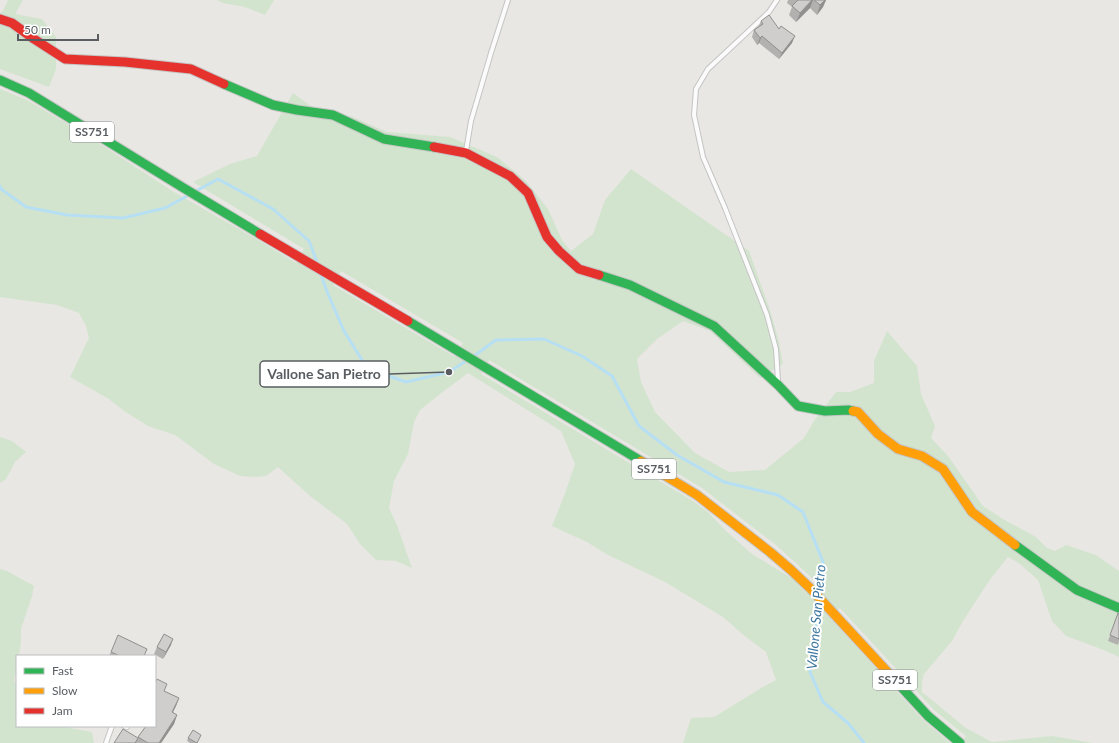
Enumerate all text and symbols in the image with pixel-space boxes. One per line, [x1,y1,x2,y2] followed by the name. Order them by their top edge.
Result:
[18,16,98,42] scale bar
[24,22,51,37] text: 50 m
[70,122,114,142] road number: SS751
[260,361,389,387] callout: Vallone San Pietro
[266,365,381,382] text: Vallone San Pietro
[632,459,676,479] road number: SS751
[802,564,829,670] water label: Vallone San Pietro
[16,655,156,727] legend
[52,663,74,678] text: Fast
[873,670,917,690] road number: SS751
[52,683,78,698] text: Slow
[52,703,73,718] text: Jam

